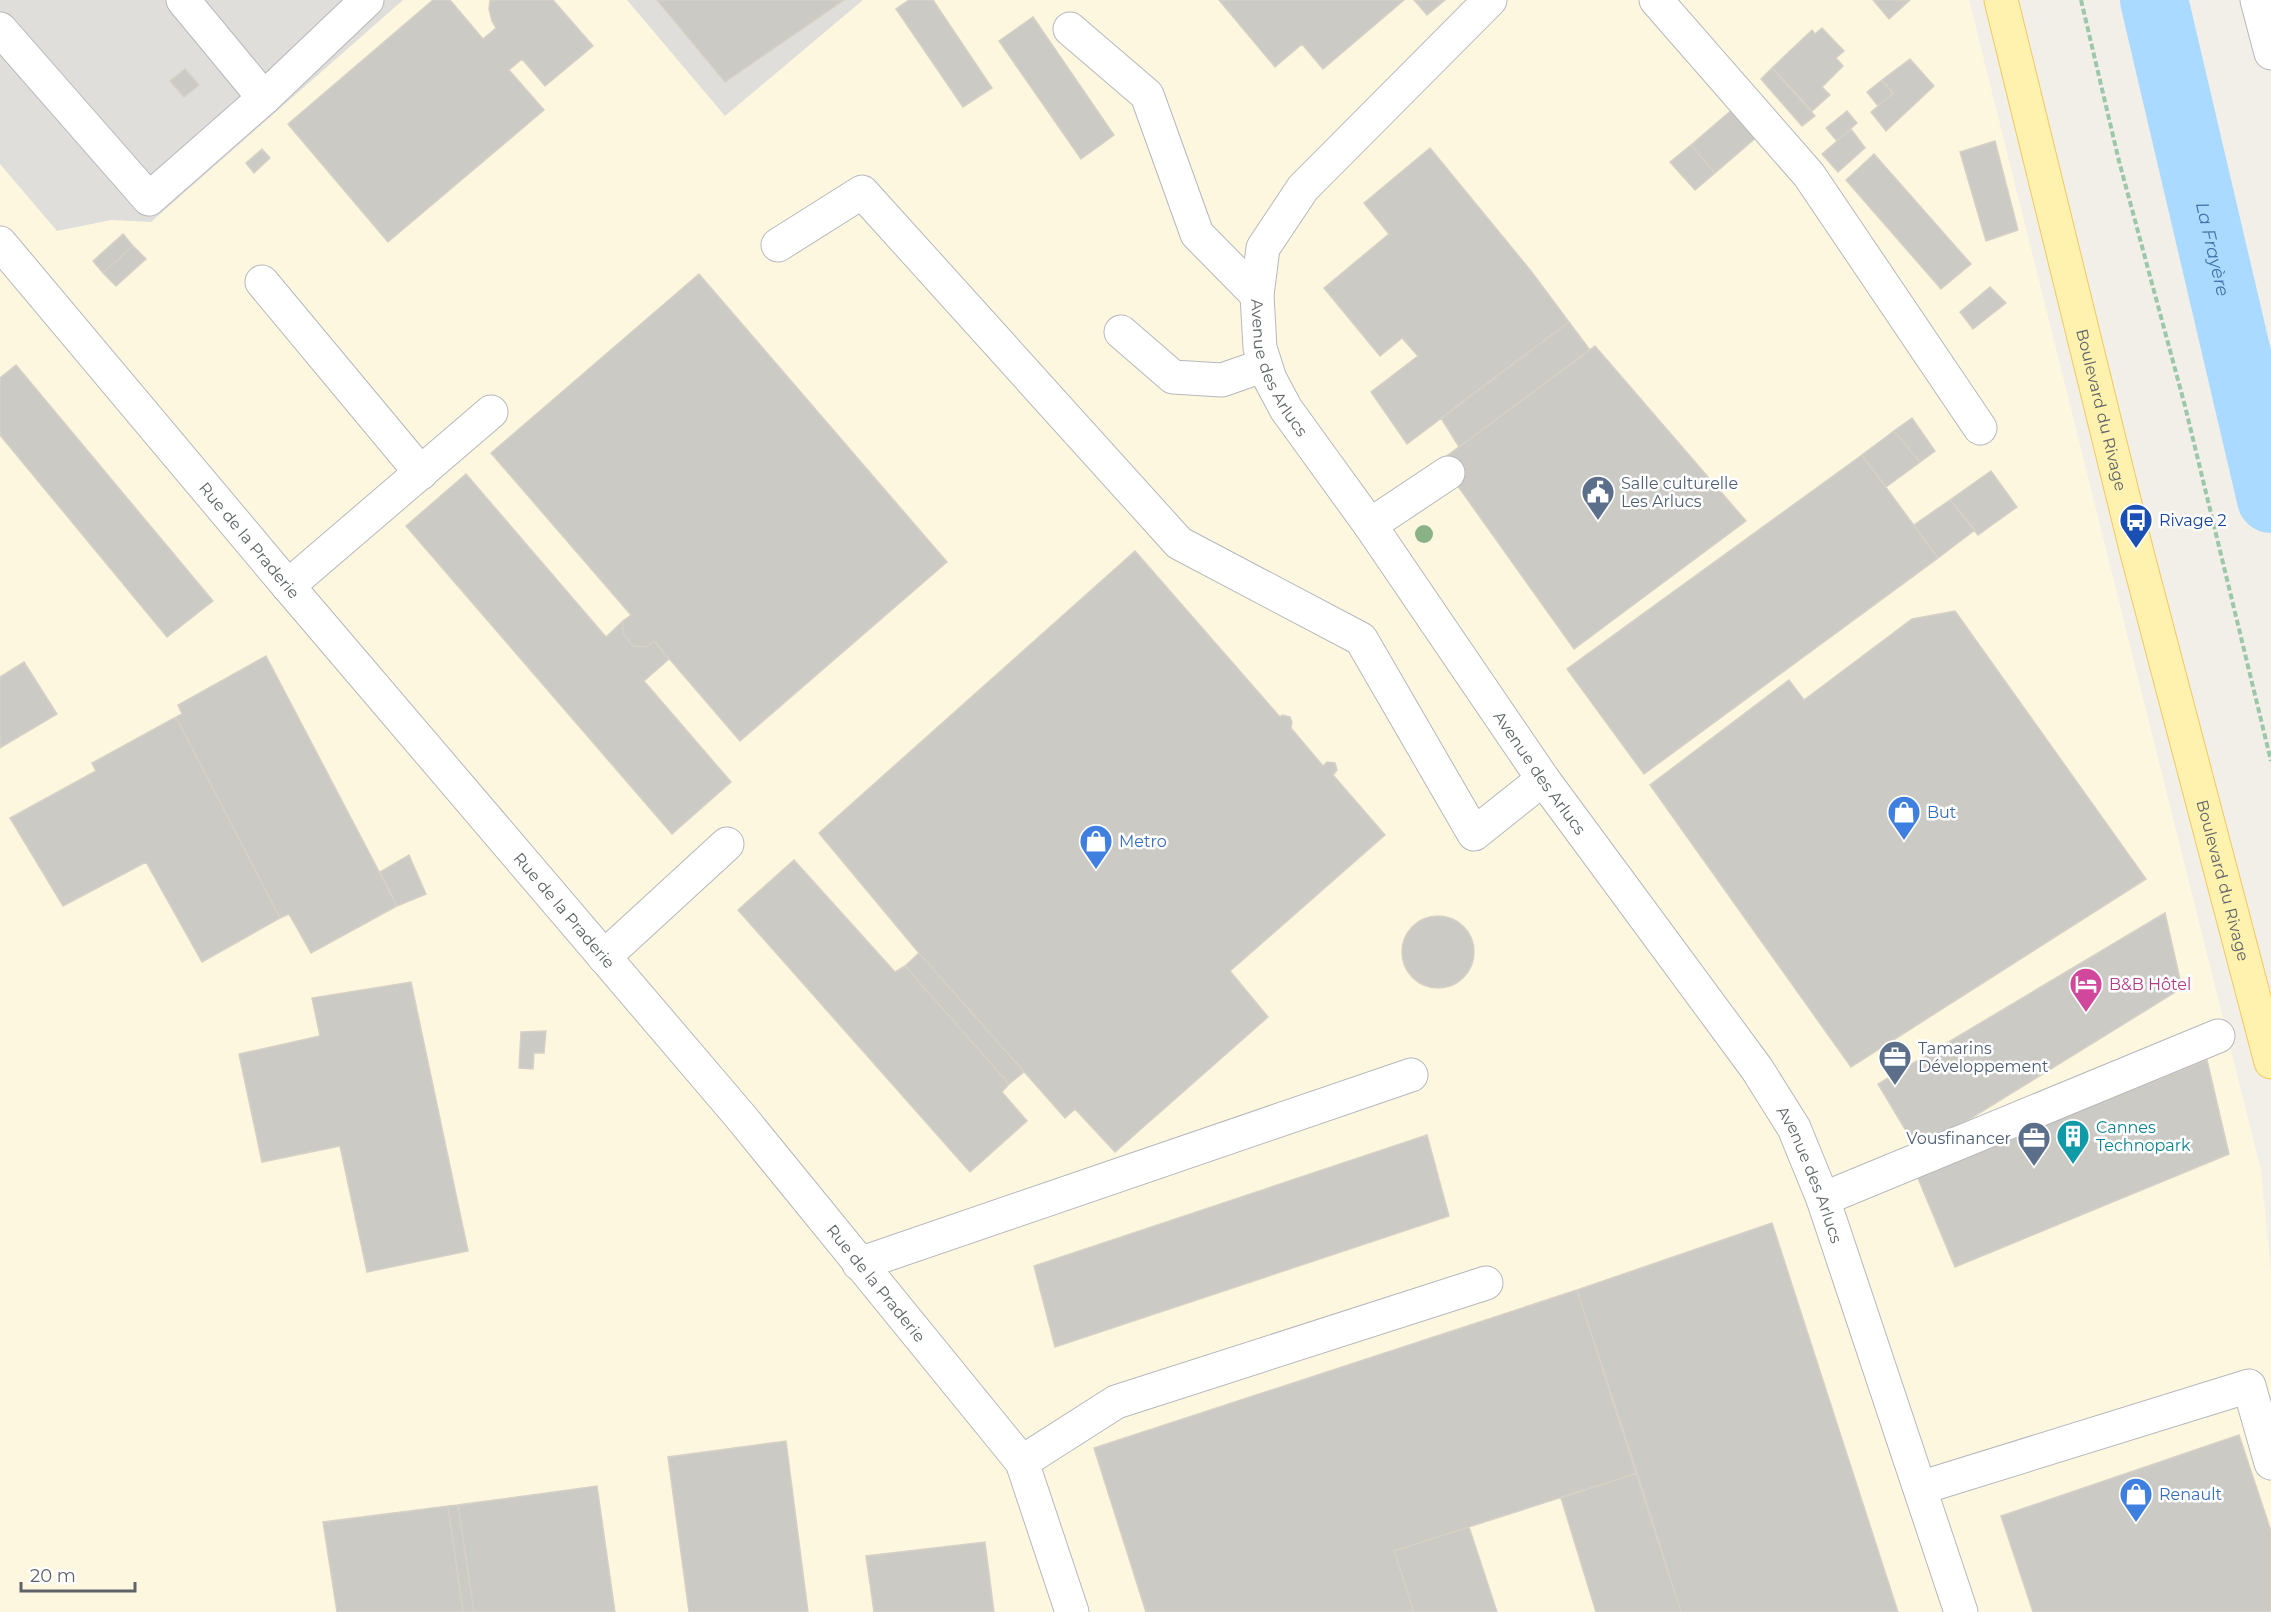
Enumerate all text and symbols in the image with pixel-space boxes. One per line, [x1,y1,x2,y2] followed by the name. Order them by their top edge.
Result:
[2191,200,2234,299] water label: La Frayère
[1248,298,1312,440] street label: Avenue des Arlucs
[2073,327,2131,493] street label: Boulevard du Rivage
[1580,474,1616,521] public building icon: Salle culturelle Les Arlucs
[1621,474,1738,511] place label: Salle culturelle Les Arlucs
[195,478,304,602] street label: Rue de la Praderie
[2118,502,2154,549] bus stop icon: Rivage 2
[2159,511,2227,530] place label: Rivage 2
[1490,707,1590,838] street label: Avenue des Arlucs
[1886,794,1922,841] shop icon: But
[2193,798,2254,963] street label: Boulevard du Rivage
[1927,803,1957,822] place label: But
[1078,823,1114,870] shop icon: Metro
[1119,832,1167,851] place label: Metro
[510,848,619,972] street label: Rue de la Praderie
[2068,966,2104,1013] hotel icon: B&B Hôtel
[2109,975,2191,994] place label: B&B Hôtel
[1877,1039,1913,1086] office icon: Tamarins Développement
[1918,1039,2049,1076] place label: Tamarins Développement
[1773,1102,1847,1246] street label: Avenue des Arlucs
[2055,1118,2091,1165] building icon: Cannes Technopark
[2096,1118,2191,1155] place label: Cannes Technopark
[2016,1120,2052,1167] office icon: Vousfinancer
[1906,1129,2011,1148] place label: Vousfinancer
[823,1220,930,1346] street label: Rue de la Praderie
[2118,1476,2154,1523] shop icon: Renault
[2159,1485,2222,1504] place label: Renault
[21,1555,135,1593] scale bar
[30,1565,76,1587] text: 20 m

